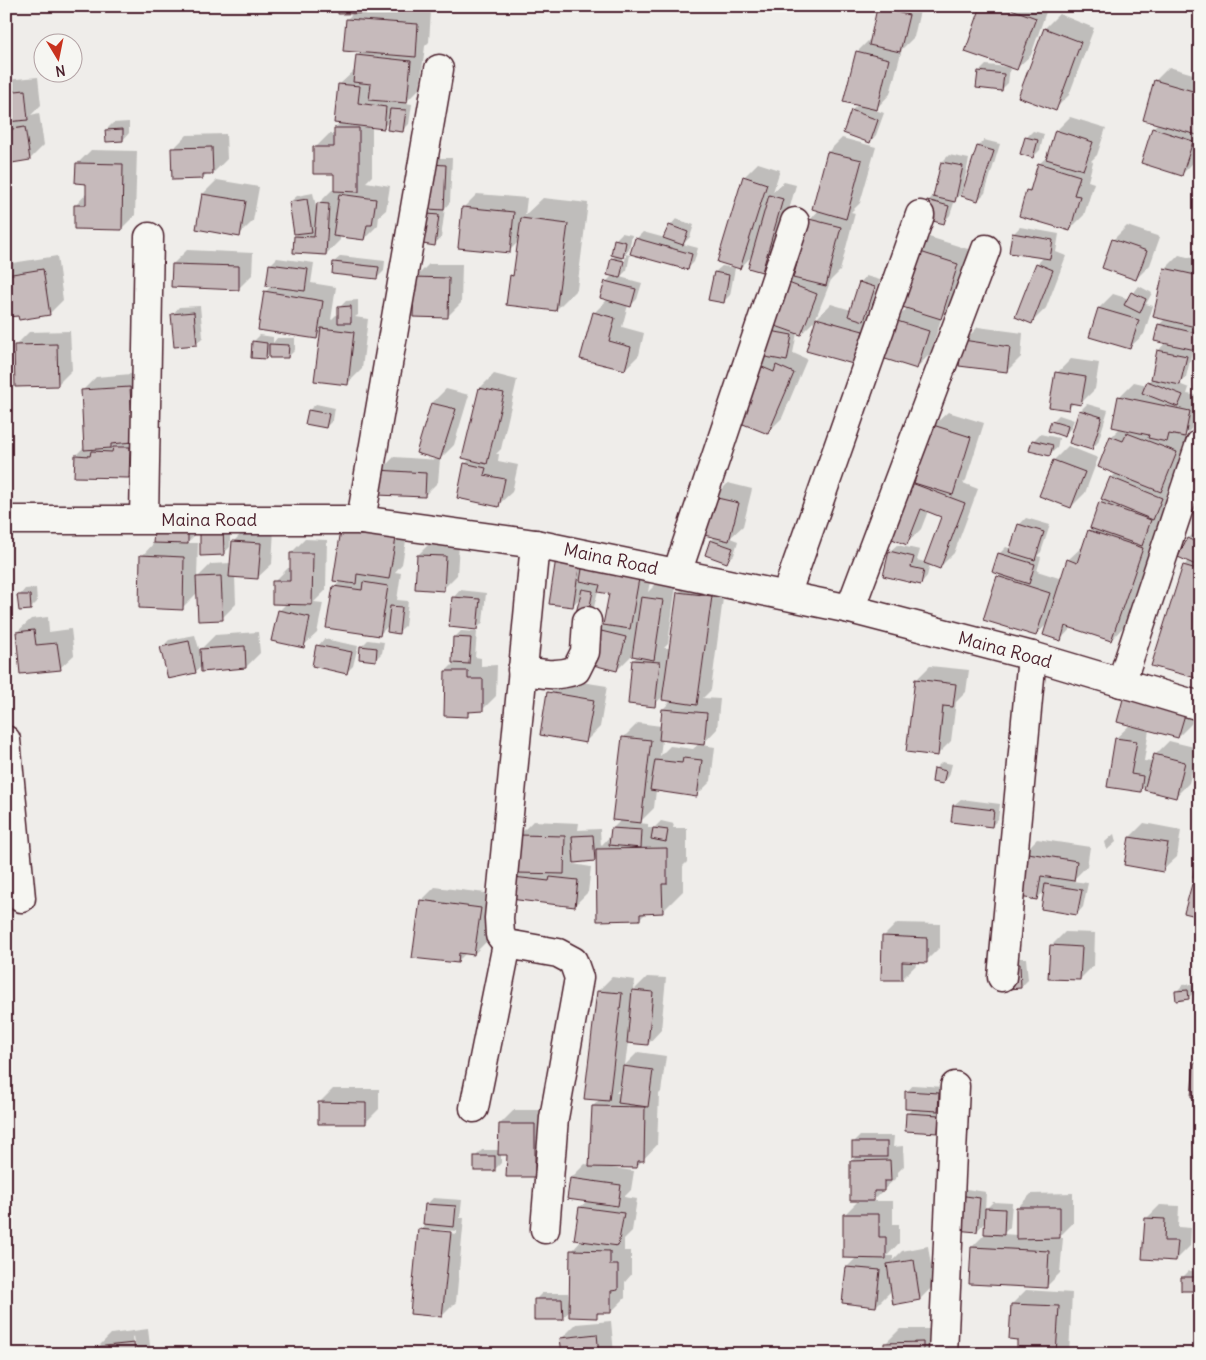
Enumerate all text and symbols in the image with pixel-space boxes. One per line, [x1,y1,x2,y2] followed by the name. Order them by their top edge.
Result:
[32,32,82,82] north arrow
[54,61,67,81] text: N
[161,508,257,531] street label: Maina Road
[562,537,661,580] street label: Maina Road
[956,626,1055,673] street label: Maina Road

